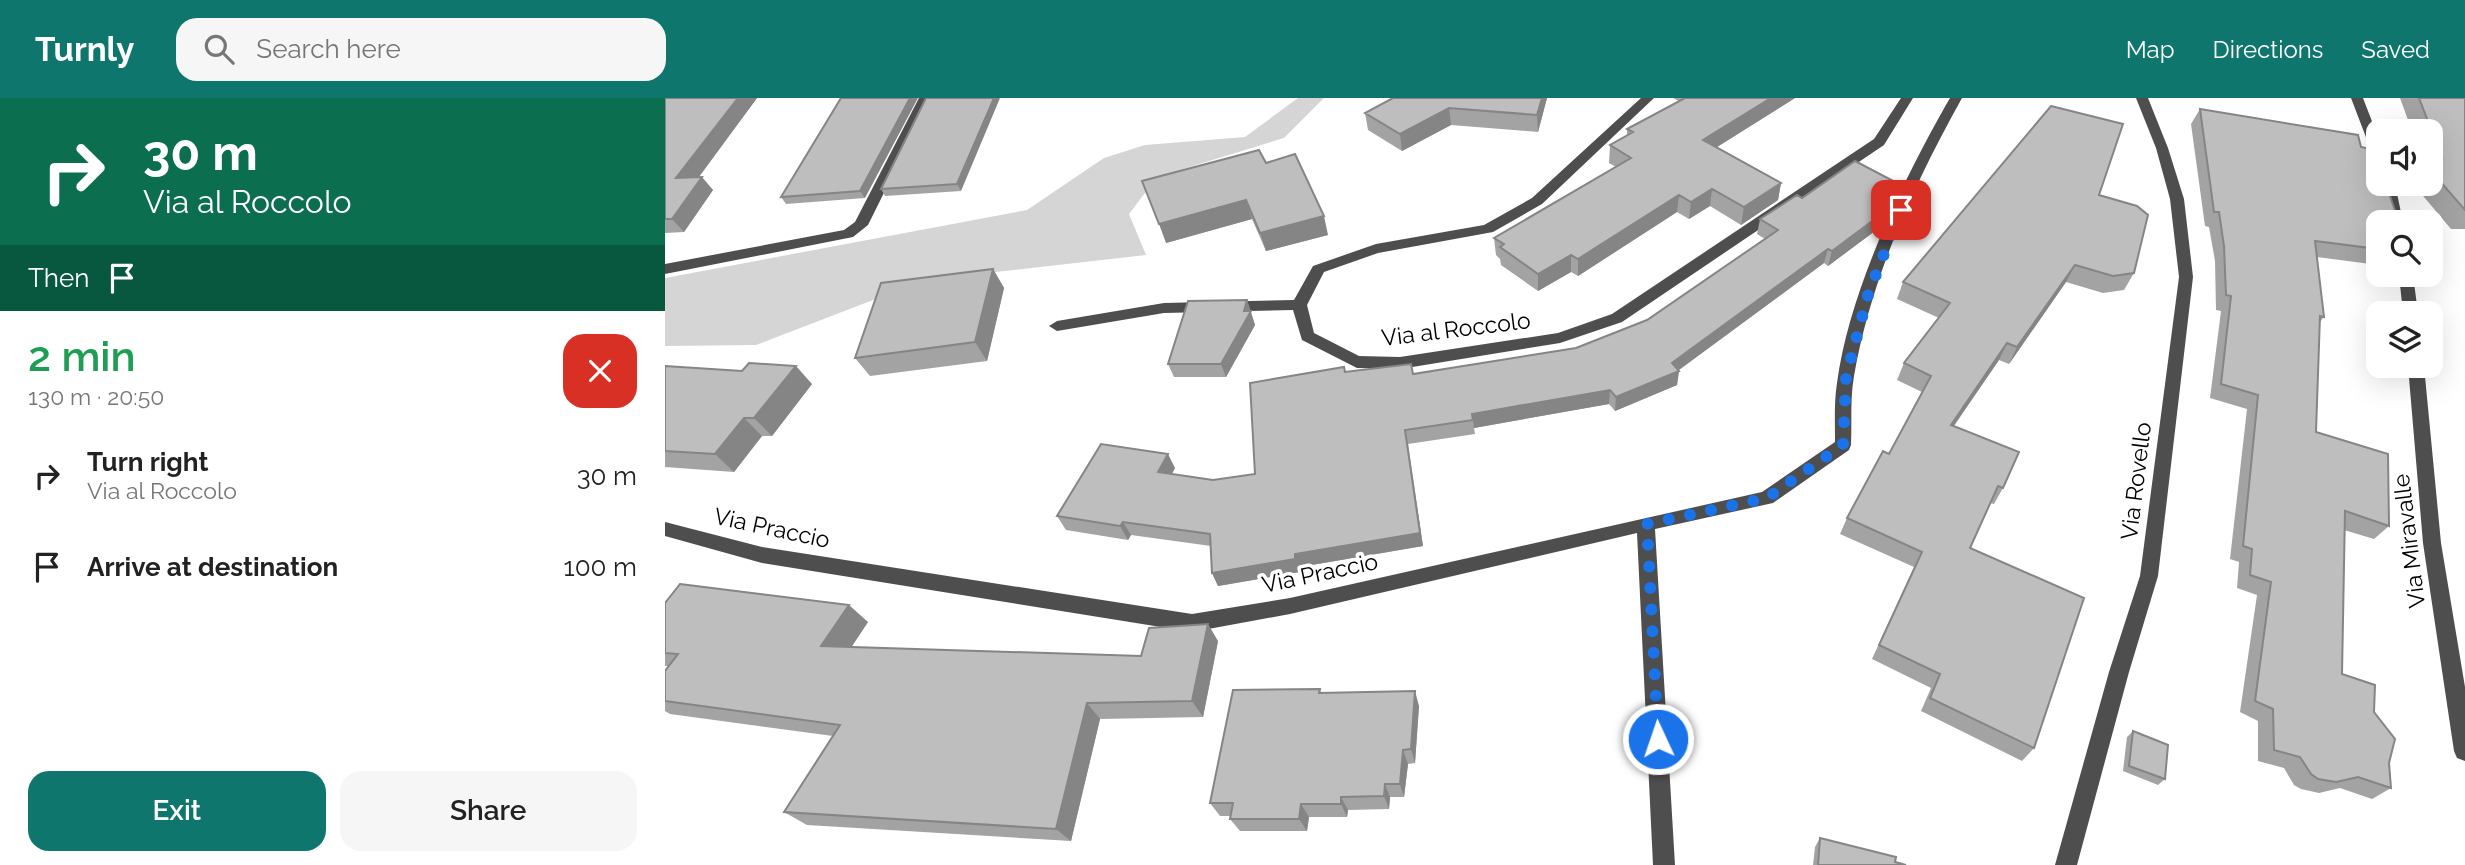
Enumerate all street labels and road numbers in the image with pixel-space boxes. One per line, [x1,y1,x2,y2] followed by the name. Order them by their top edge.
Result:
[1380,306,1532,351] street label: Via al Roccolo
[2115,420,2156,541] street label: Via Rovello
[2387,472,2430,610] street label: Via Miravalle
[712,502,832,553] street label: Via Praccio
[1260,547,1380,598] street label: Via Praccio

